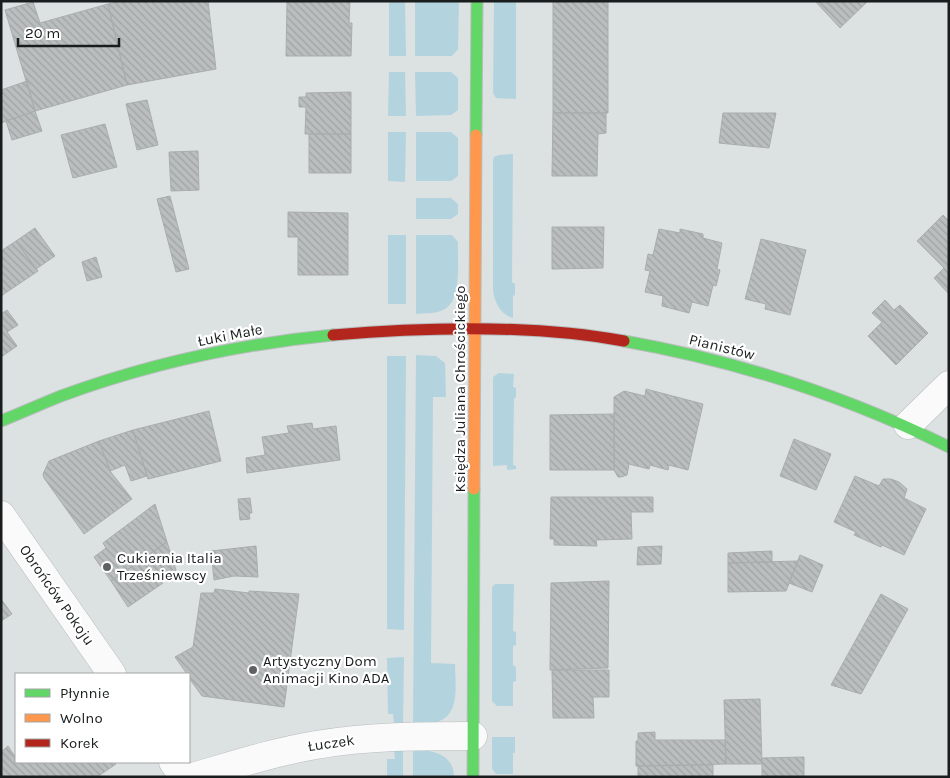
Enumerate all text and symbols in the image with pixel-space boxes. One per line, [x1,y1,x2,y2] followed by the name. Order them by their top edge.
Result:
[18,15,119,47] scale bar
[25,24,60,42] text: 20 m
[451,286,469,492] street label: Księdza Juliana Chrościckiego
[196,320,264,350] street label: Łuki Małe
[687,330,757,364] street label: Pianistów
[16,541,98,649] street label: Obrońców Pokoju
[117,549,222,584] place label: Cukiernia Italia Trześniewscy
[101,561,113,573] marker: Cukiernia Italia Trześniewscy
[263,652,390,687] place label: Artystyczny Dom Animacji Kino ADA
[247,664,259,676] marker: Artystyczny Dom Animacji Kino ADA
[15,673,190,763] legend
[60,684,110,702] text: Płynnie
[60,709,103,727] text: Wolno
[306,731,356,755] street label: Łuczek
[60,734,99,752] text: Korek

